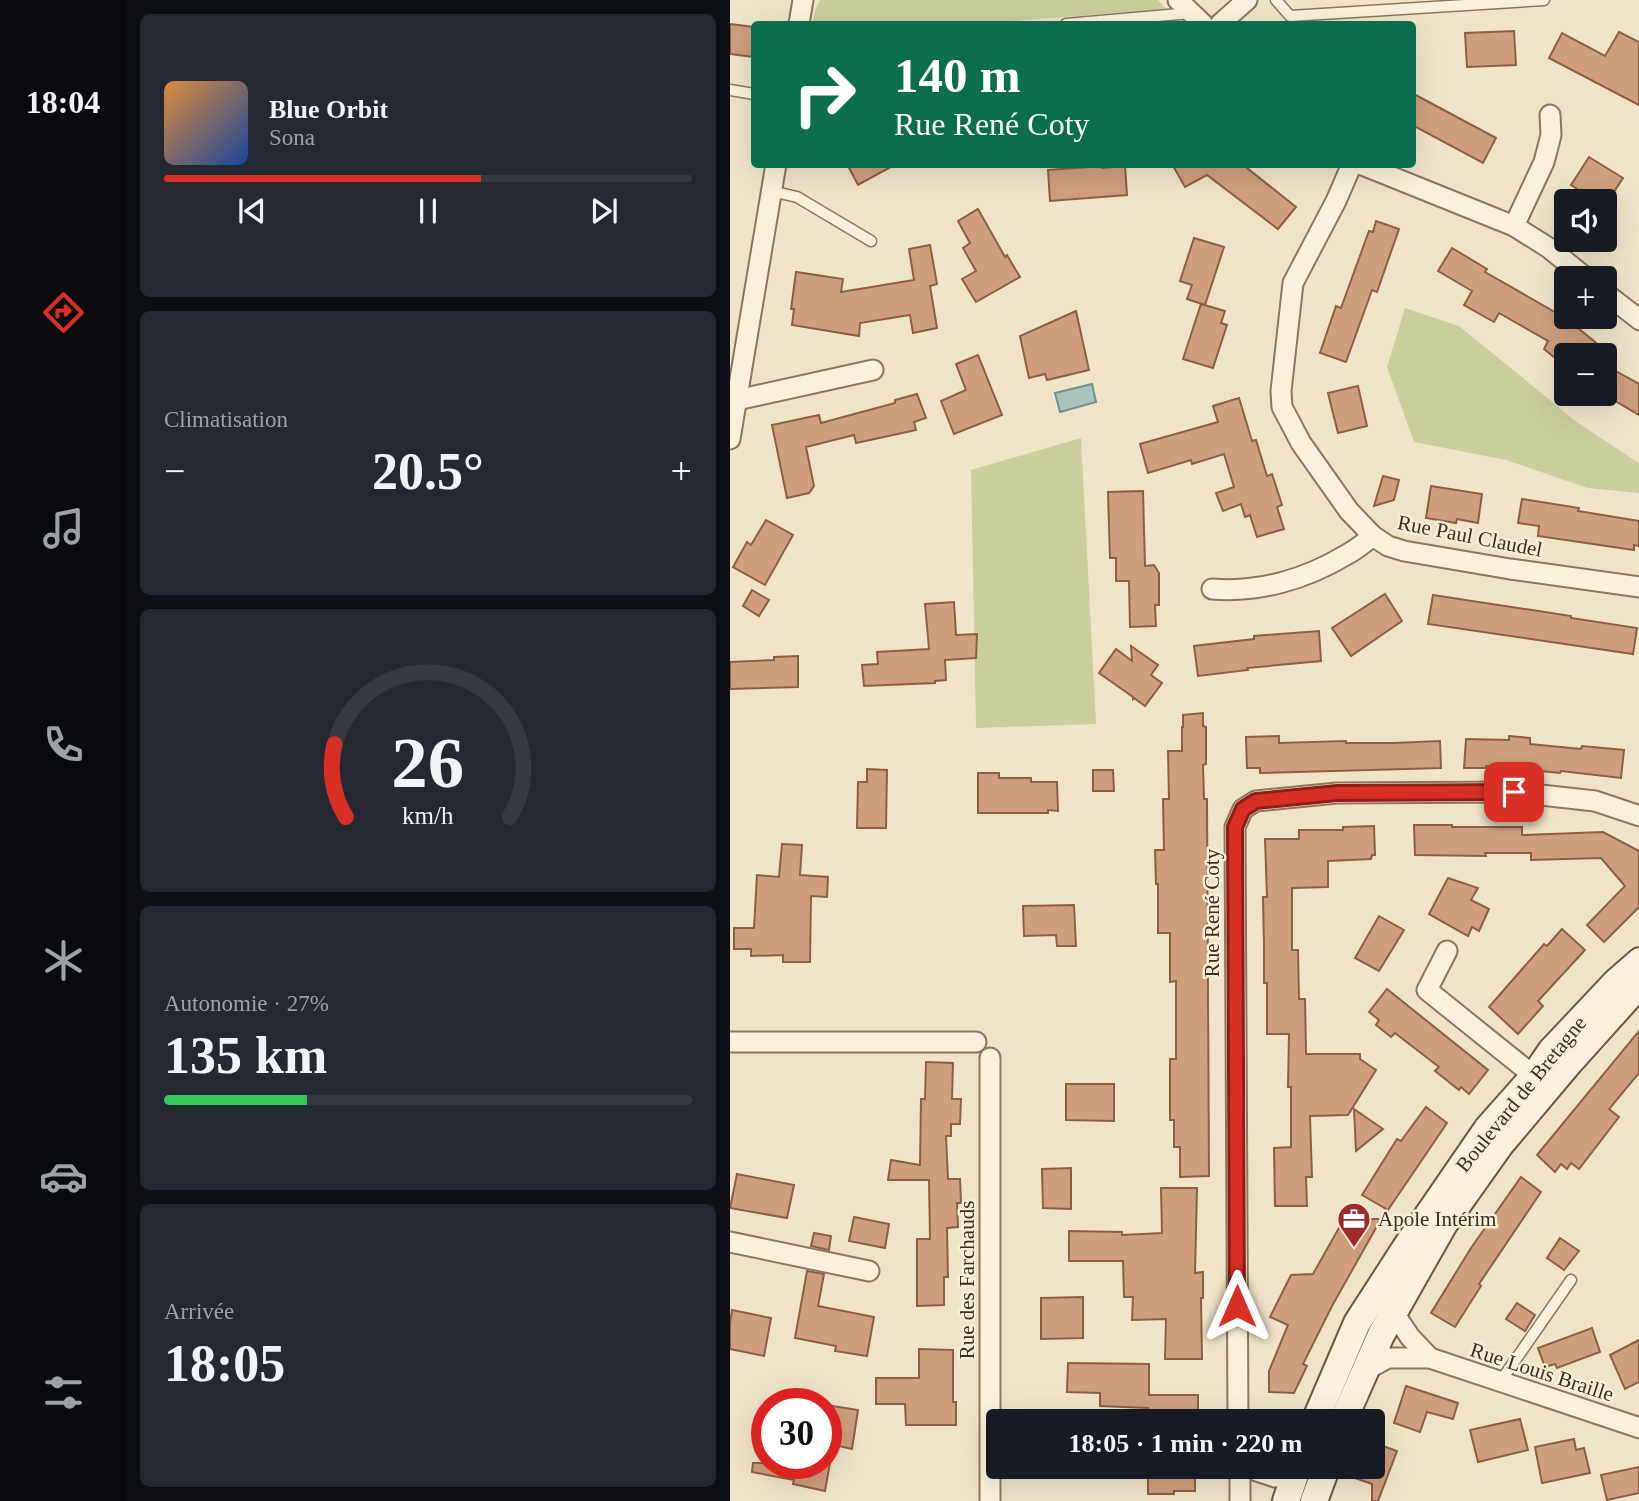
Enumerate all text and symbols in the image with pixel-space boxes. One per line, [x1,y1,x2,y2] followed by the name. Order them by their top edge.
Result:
[894,48,1021,103] text: 140 m
[779,49,870,140] icon: right
[26,84,100,120] text: 18:04
[269,95,388,124] text: Blue Orbit
[894,106,1090,142] text: Rue René Coty
[269,125,315,150] text: Sona
[1554,189,1617,406] map controls
[1554,189,1617,252] button: sound
[233,192,271,230] icon: previous
[409,192,447,230] icon: pause
[585,192,623,230] icon: next
[1554,266,1617,329] button: +
[39,288,88,337] icon: directions
[1554,343,1617,406] button: −
[164,407,288,432] text: Climatisation
[372,443,484,500] text: 20.5°
[164,450,185,492] text: −
[671,450,692,492] text: +
[39,504,88,553] icon: music
[1396,510,1545,562] street label: Rue Paul Claudel
[39,720,88,769] icon: phone
[392,722,464,803] text: 26
[1484,762,1544,822] pin
[1495,773,1533,811] icon: arrive
[402,801,454,828] text: km/h
[1200,848,1224,977] street label: Rue René Coty
[39,936,88,985] icon: climate
[164,991,329,1016] text: Autonomie · 27%
[1451,1011,1591,1177] street label: Boulevard de Bretagne
[164,1027,327,1084] text: 135 km
[39,1152,88,1201] icon: car
[1335,1200,1373,1249] office icon: Apole Intérim
[955,1201,979,1359] street label: Rue des Farchauds
[1378,1207,1496,1231] place label: Apole Intérim
[1200,1269,1274,1343] position arrow
[164,1299,234,1324] text: Arrivée
[164,1335,285,1392] text: 18:05
[1467,1338,1617,1406] street label: Rue Louis Braille
[39,1368,88,1417] icon: filters
[751,1388,842,1479] speed limit sign: 30
[1069,1429,1303,1458] text: 18:05 · 1 min · 220 m

